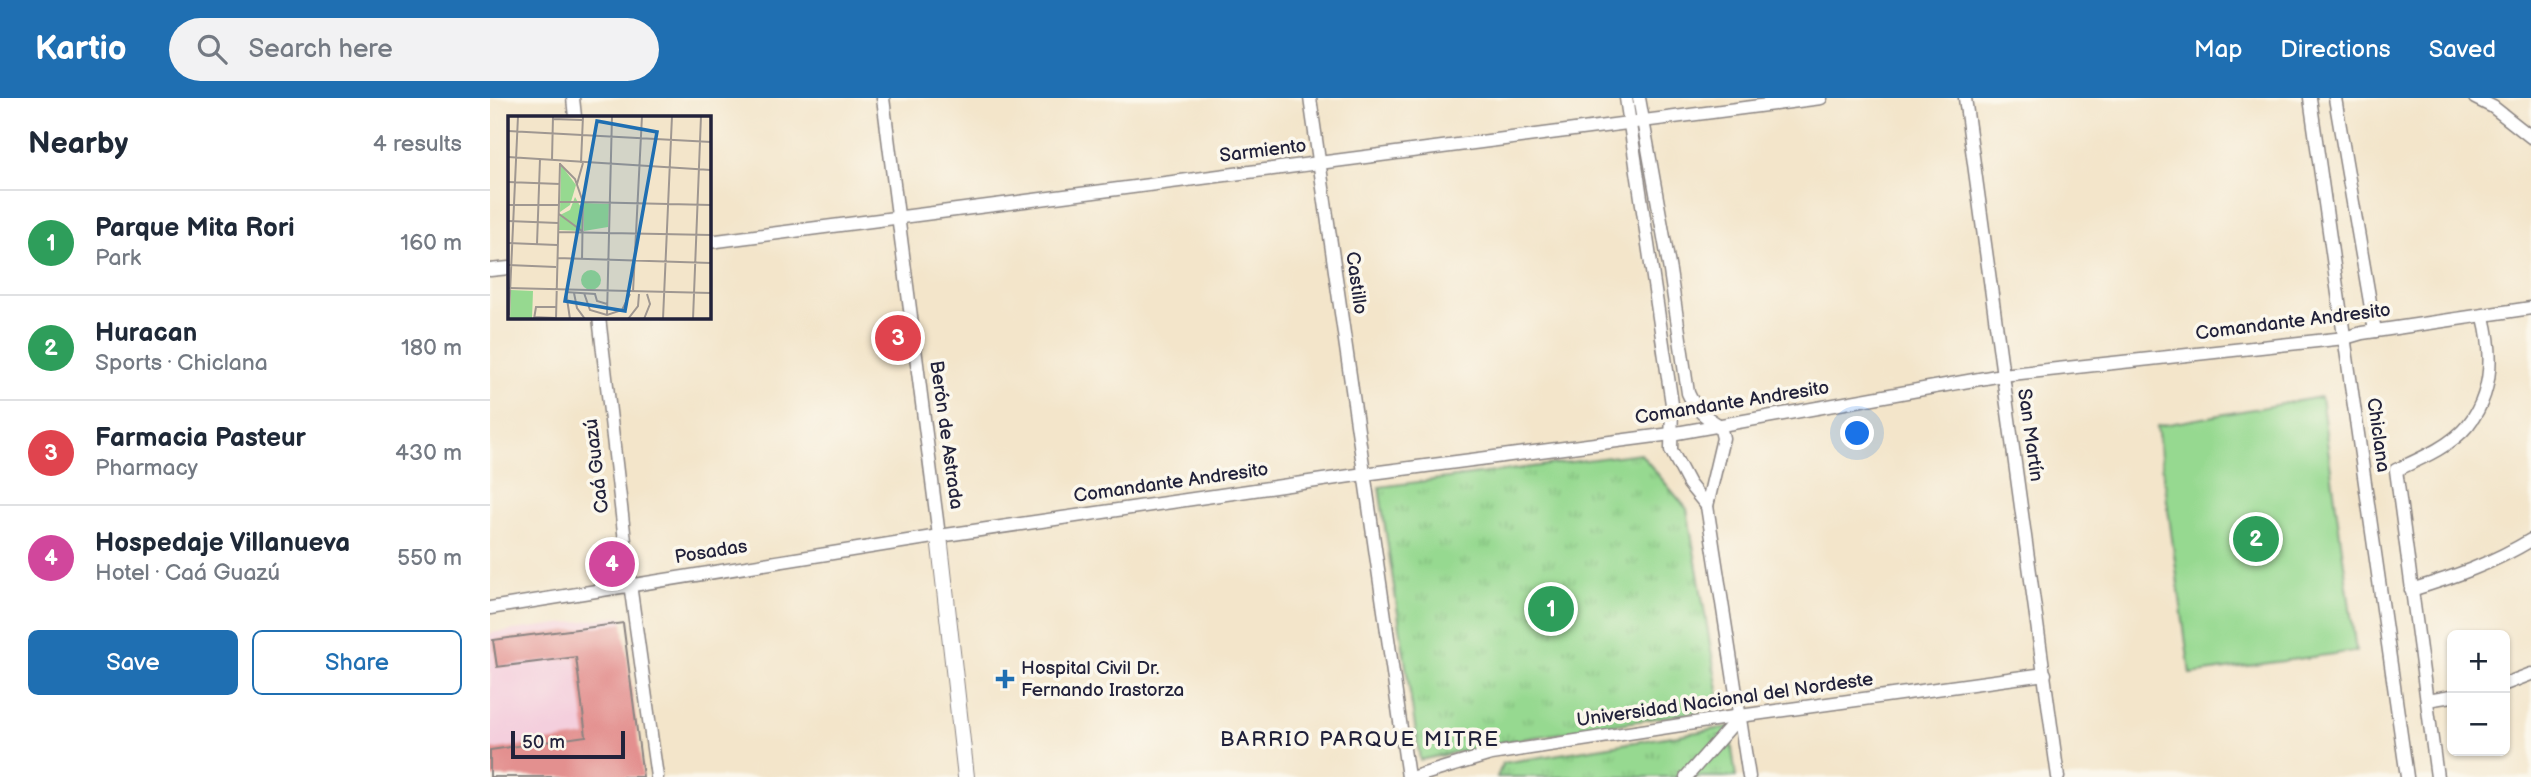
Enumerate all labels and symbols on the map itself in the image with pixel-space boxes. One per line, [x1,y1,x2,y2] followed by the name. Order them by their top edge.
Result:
[508,116,710,318] inset map
[1218,134,1308,168] street label: Sarmiento
[1340,250,1372,316] street label: Castillo
[2194,299,2392,345] street label: Comandante Andresito
[875,312,921,364] pin: 3
[924,359,968,511] street label: Berón de Astrada
[1633,376,1831,430] street label: Comandante Andresito
[2012,387,2048,483] street label: San Martín
[2361,396,2395,474] street label: Chiclana
[1840,416,1874,450] your location
[580,417,614,515] street label: Caá Guazú
[1072,458,1270,508] street label: Comandante Andresito
[2233,513,2279,565] pin: 2
[673,535,749,569] street label: Posadas
[589,538,635,590] pin: 4
[1528,583,1574,635] pin: 1
[1021,657,1184,702] place label: Hospital Civil Dr. Fernando Irastorza
[1575,668,1875,732] street label: Universidad Nacional del Nordeste
[995,669,1015,689] marker: Hospital Civil Dr. Fernando Irastorza
[1220,727,1500,752] district label: BARRIO PARQUE MITRE
[511,728,625,760] scale bar

